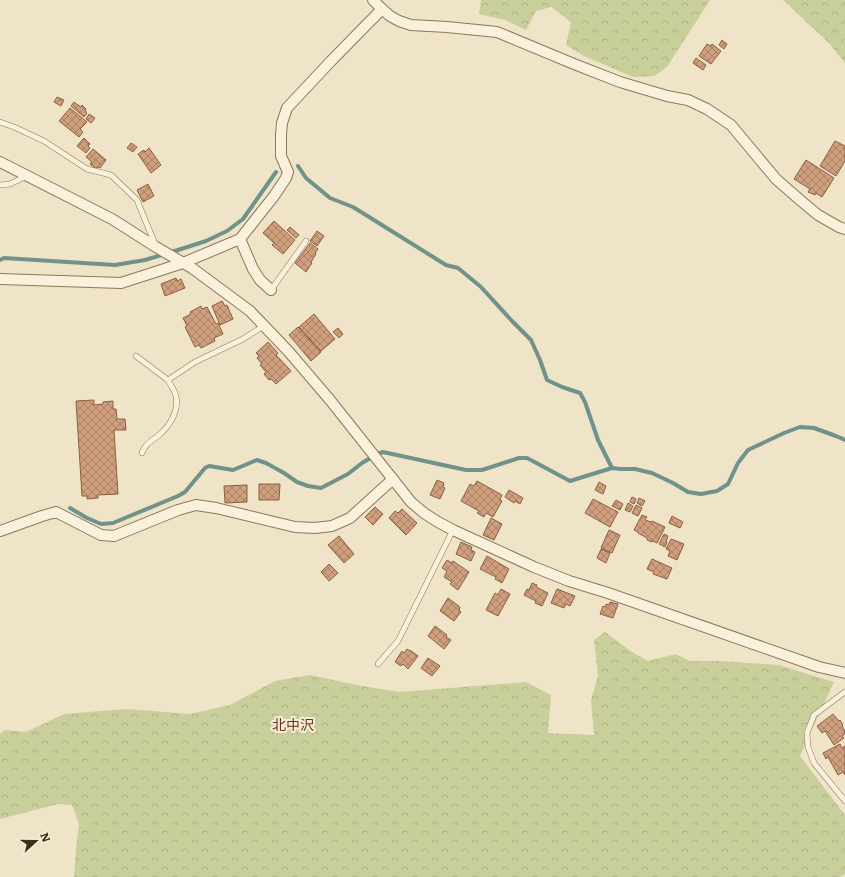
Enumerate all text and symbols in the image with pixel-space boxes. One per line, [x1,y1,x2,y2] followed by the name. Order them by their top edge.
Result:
[272,714,314,734] district label: 北中沢
[16,821,56,861] north arrow
[37,830,55,844] text: N

